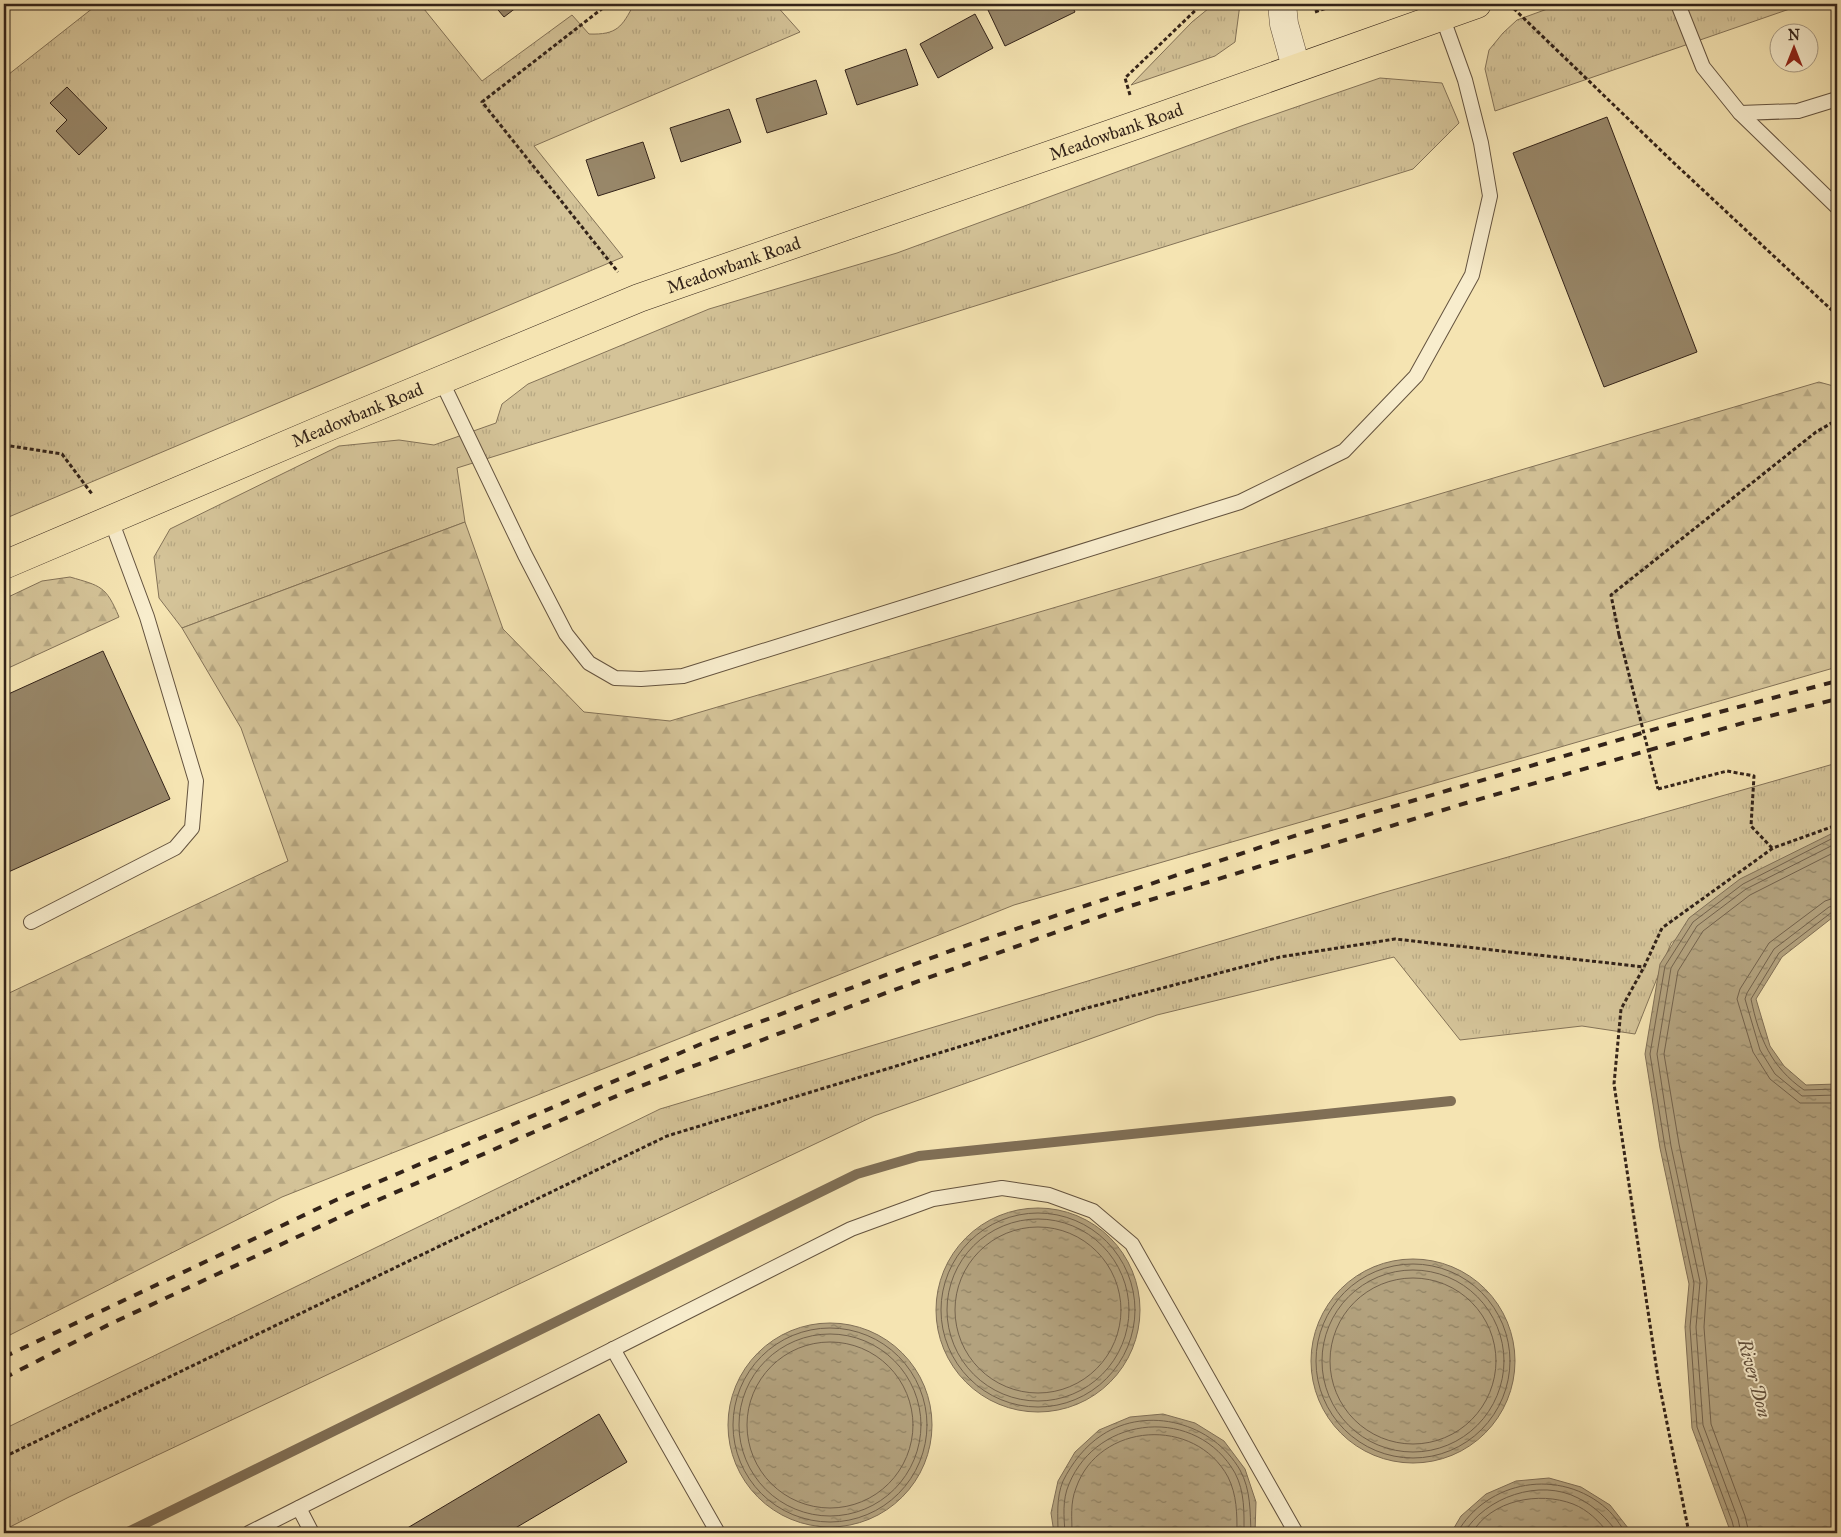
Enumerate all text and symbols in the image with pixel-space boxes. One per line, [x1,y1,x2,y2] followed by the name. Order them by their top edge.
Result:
[1768,22,1818,72] north arrow
[1788,27,1800,44] text: N
[1046,98,1186,165] street label: Meadowbank Road
[664,232,803,299] street label: Meadowbank Road
[288,378,426,452] street label: Meadowbank Road
[1733,1335,1776,1420] water label: River Don

